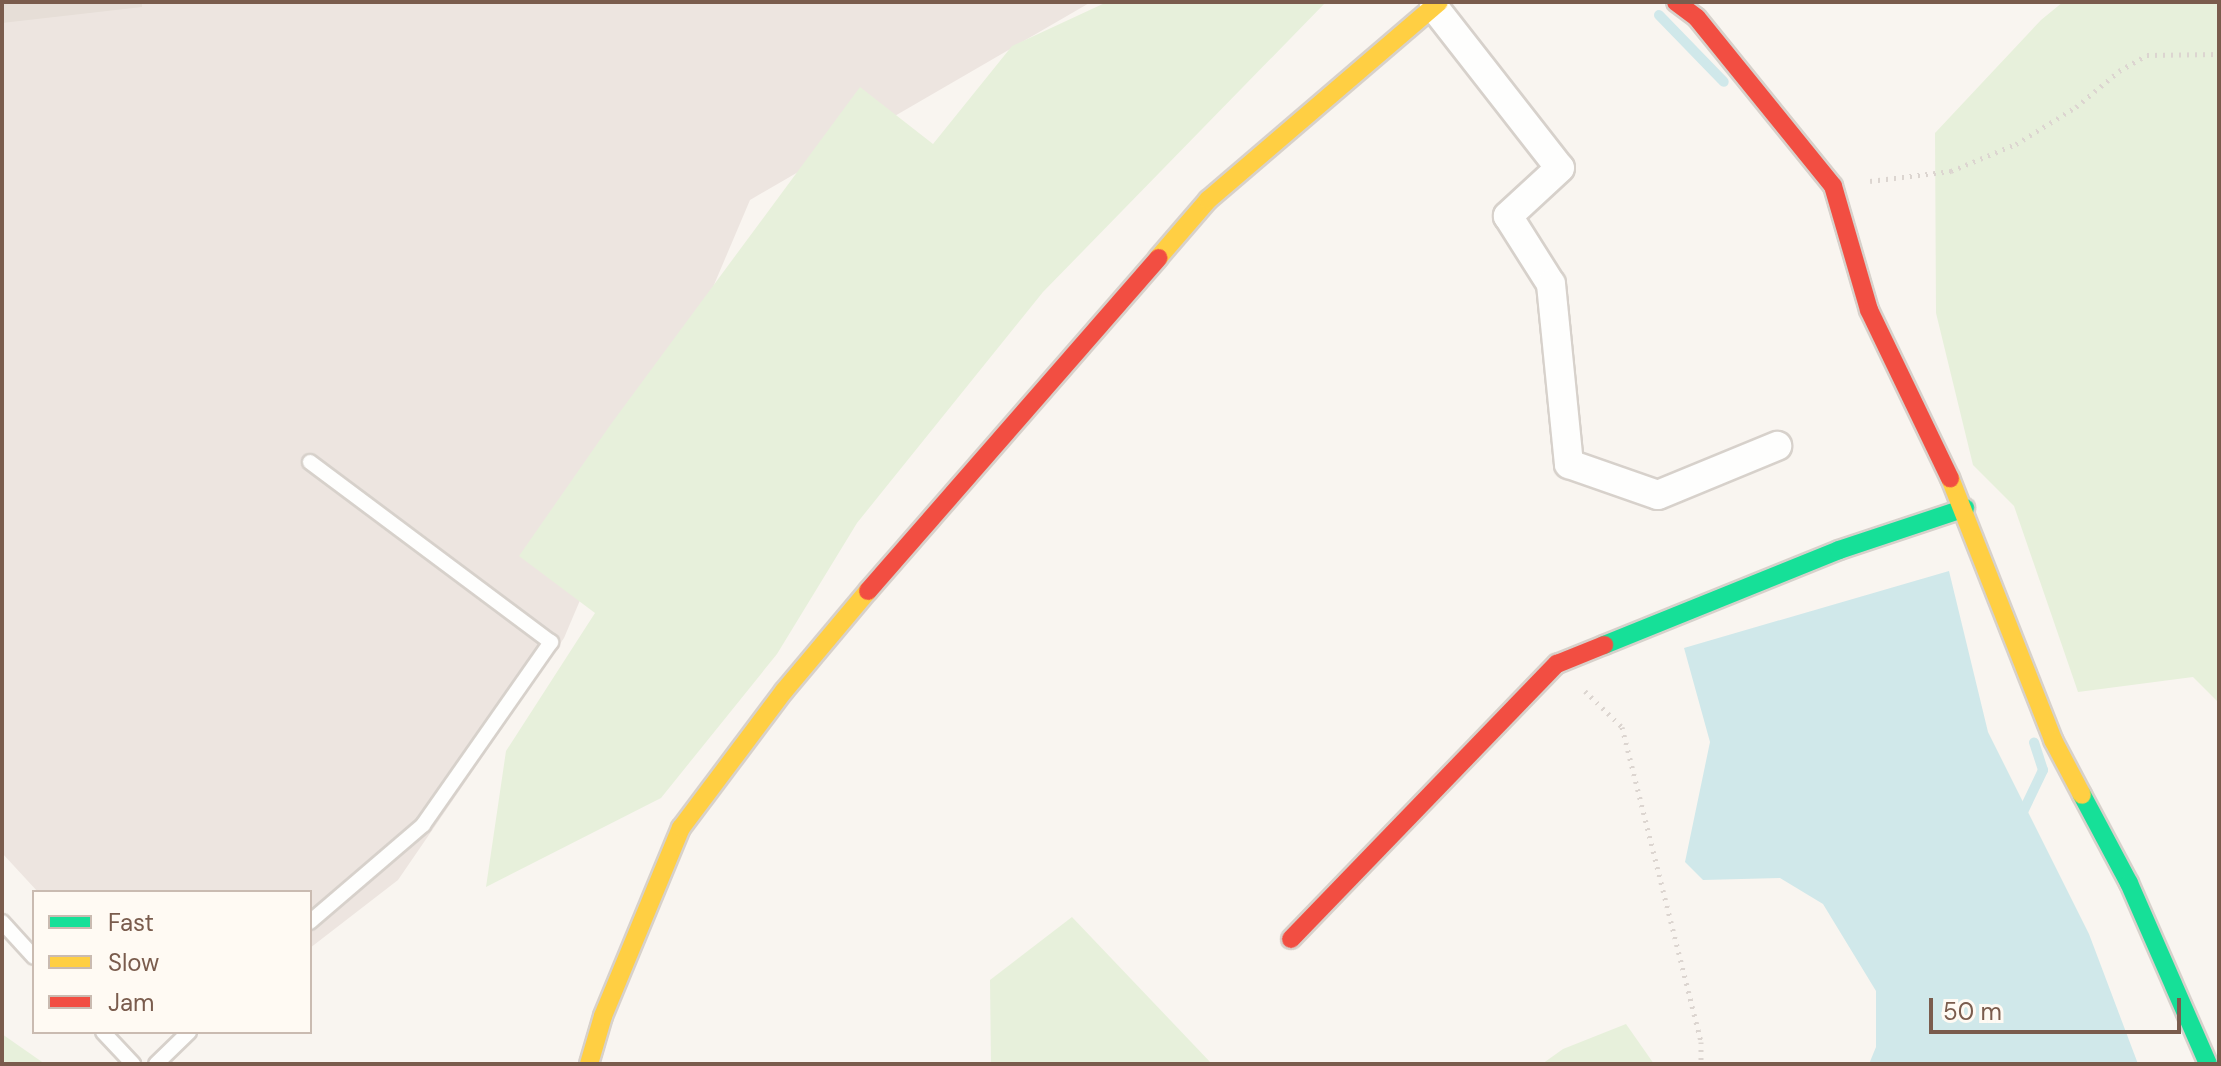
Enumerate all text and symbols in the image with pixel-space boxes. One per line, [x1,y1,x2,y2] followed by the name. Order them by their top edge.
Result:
[32,890,312,1034] legend
[108,907,154,938] text: Fast
[108,947,159,978] text: Slow
[1933,982,2185,1032] scale bar
[108,987,154,1018] text: Jam
[1943,996,2002,1027] text: 50 m

